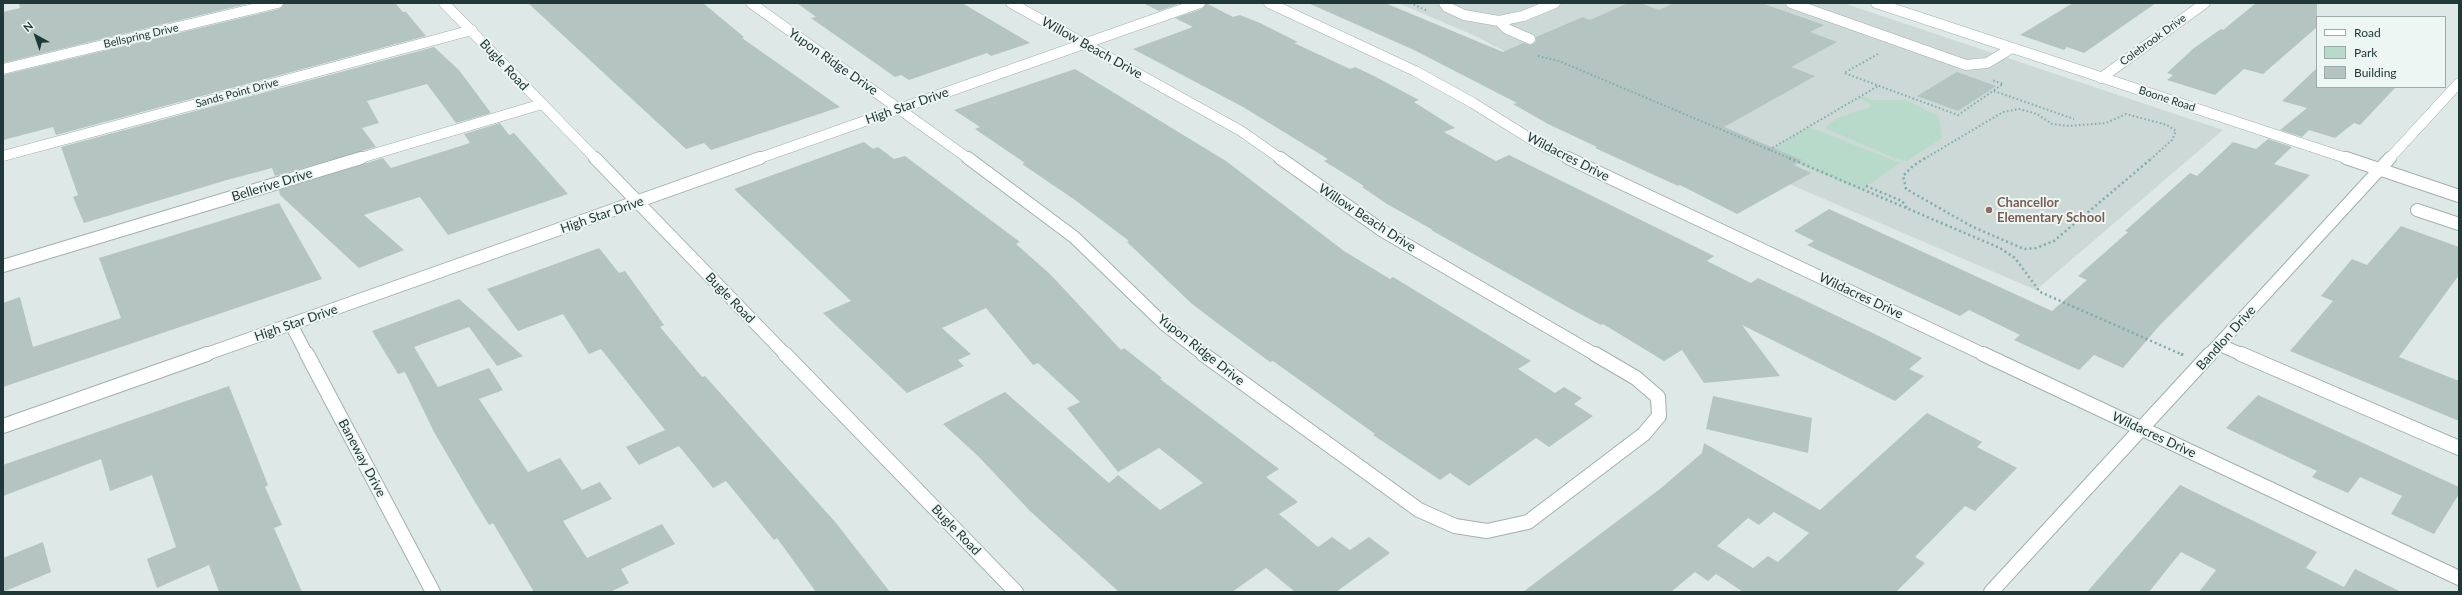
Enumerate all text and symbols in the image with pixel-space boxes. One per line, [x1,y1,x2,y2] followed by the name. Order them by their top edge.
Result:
[2117,11,2189,69] street label: Colebrook Drive
[1039,14,1145,82] street label: Willow Beach Drive
[16,16,56,56] north arrow
[2316,16,2446,88] legend
[21,19,35,34] text: N
[102,21,180,51] street label: Bellspring Drive
[785,25,881,99] street label: Yupon Ridge Drive
[2354,25,2381,40] text: Road
[476,36,532,94] street label: Bugle Road
[2354,45,2377,60] text: Park
[2354,65,2397,80] text: Building
[194,76,280,110] street label: Sands Point Drive
[863,84,951,128] street label: High Star Drive
[2137,84,2197,114] street label: Boone Road
[1524,129,1612,185] street label: Wildacres Drive
[230,165,314,205] street label: Bellerive Drive
[1315,181,1419,255] street label: Willow Beach Drive
[558,193,646,237] street label: High Star Drive
[1997,195,2105,226] place label: Chancellor Elementary School
[1984,205,1994,215] marker: Chancellor Elementary School
[702,269,758,327] street label: Bugle Road
[1817,270,1905,322] street label: Wildacres Drive
[252,301,340,345] street label: High Star Drive
[2193,303,2259,373] street label: Bandlon Drive
[1155,311,1247,389] street label: Yupon Ridge Drive
[2110,409,2198,461] street label: Wildacres Drive
[335,416,389,500] street label: Baneway Drive
[928,501,984,559] street label: Bugle Road

